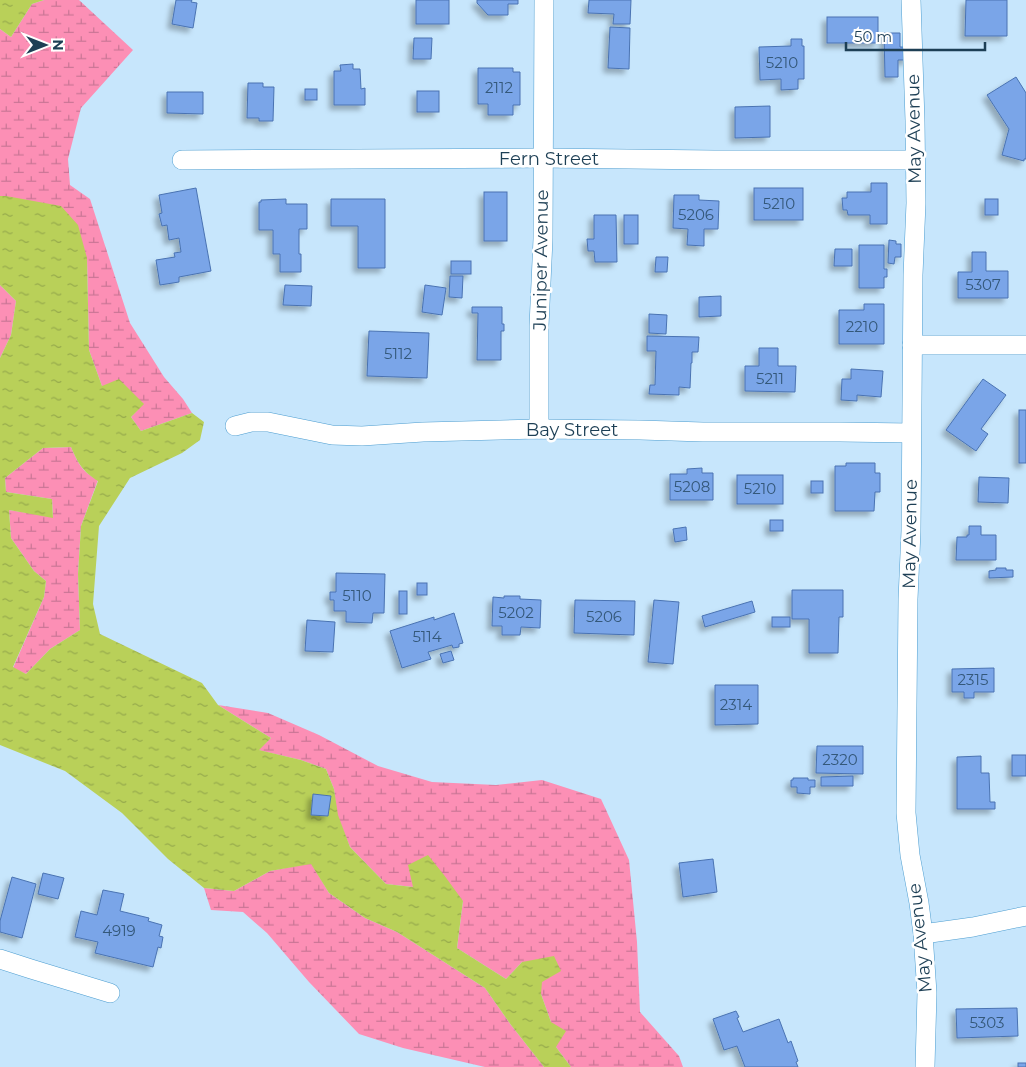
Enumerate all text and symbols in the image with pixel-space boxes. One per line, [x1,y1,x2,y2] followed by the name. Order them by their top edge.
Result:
[20,20,70,70] north arrow
[846,20,985,52] scale bar
[854,27,892,46] text: 50 m
[49,39,67,51] text: N
[766,53,798,72] house number: 5210
[902,74,926,184] street label: May Avenue
[485,78,513,97] house number: 2112
[499,148,599,170] street label: Fern Street
[529,189,553,332] street label: Juniper Avenue
[763,194,795,213] house number: 5210
[678,205,714,224] house number: 5206
[965,275,1001,294] house number: 5307
[846,317,878,336] house number: 2210
[384,344,412,363] house number: 5112
[756,369,784,388] house number: 5211
[526,419,618,441] street label: Bay Street
[674,477,710,496] house number: 5208
[744,479,776,498] house number: 5210
[898,479,922,589] street label: May Avenue
[342,586,372,605] house number: 5110
[498,603,534,622] house number: 5202
[586,607,622,626] house number: 5206
[412,627,442,646] house number: 5114
[958,670,988,689] house number: 2315
[720,695,752,714] house number: 2314
[822,750,858,769] house number: 2320
[903,882,937,994] street label: May Avenue
[102,921,136,940] house number: 4919
[969,1013,1005,1032] house number: 5303

